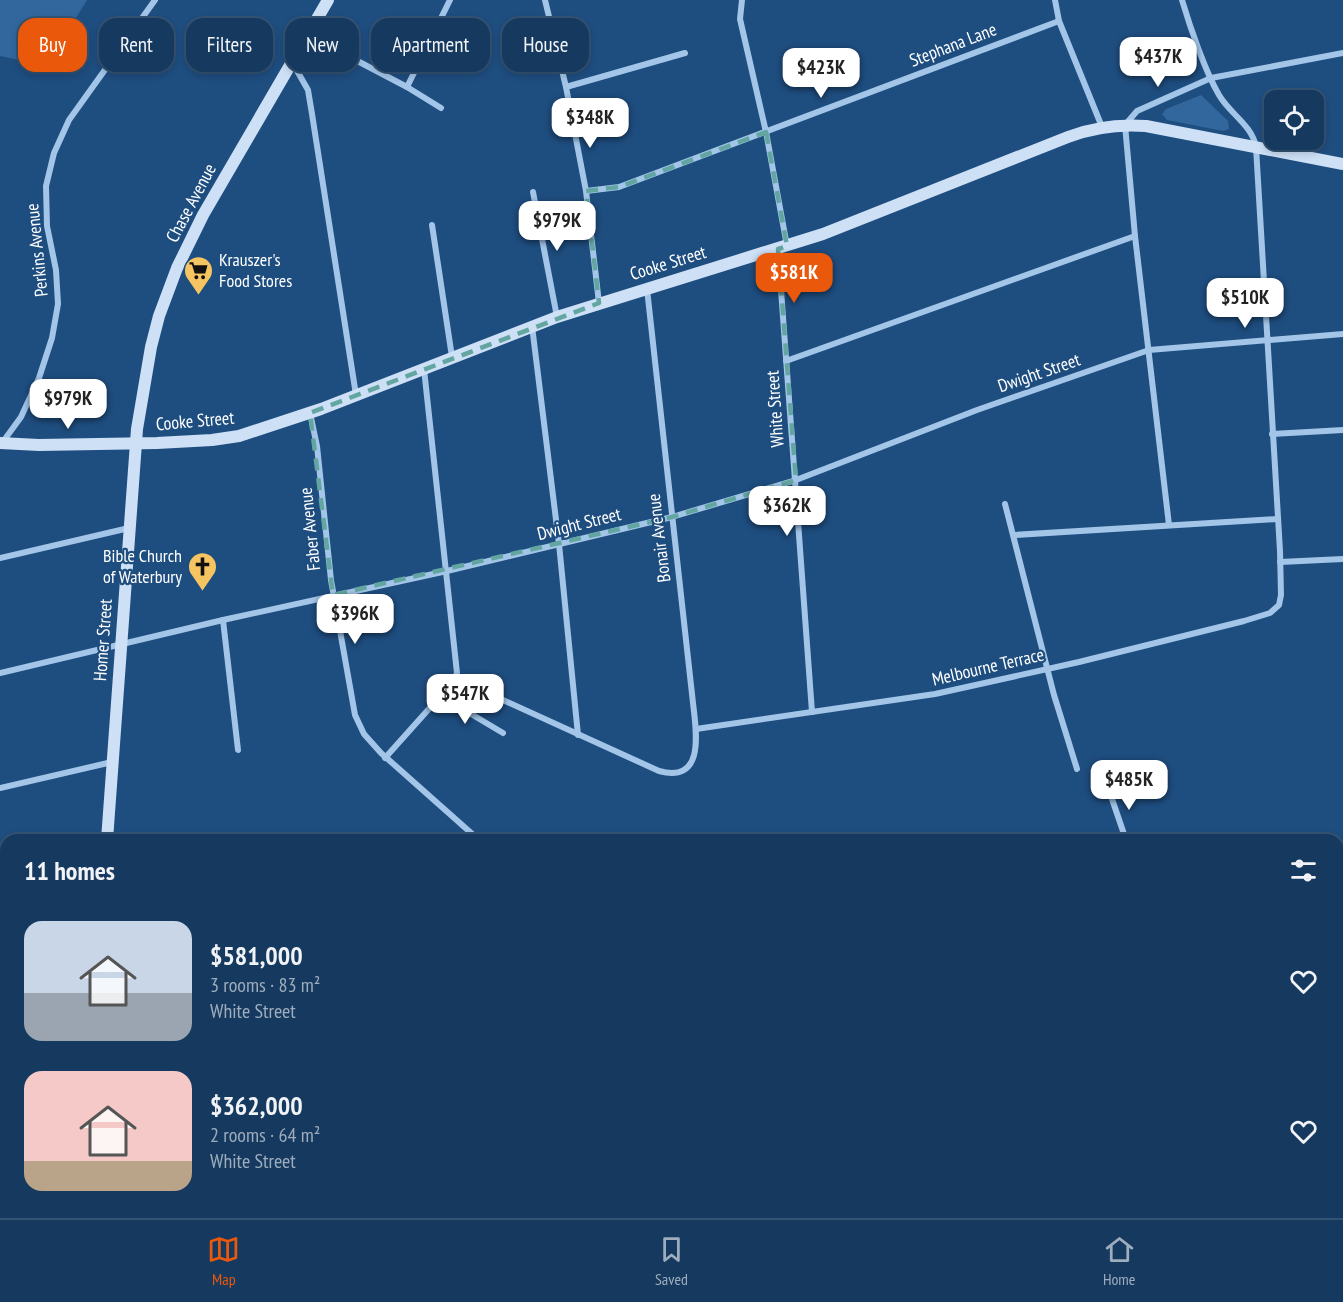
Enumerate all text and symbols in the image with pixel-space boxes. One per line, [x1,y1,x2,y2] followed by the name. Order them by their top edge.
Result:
[906,17,1000,72] street label: Stephana Lane
[18,18,87,72] chip: Buy
[99,18,174,72] chip: Rent
[186,18,273,72] chip: Filters
[285,18,359,72] chip: New
[371,18,490,72] chip: Apartment
[502,18,589,72] chip: House
[1116,37,1200,88] pin: $437K
[1134,43,1182,69] text: $437K
[779,48,863,99] pin: $423K
[797,54,845,80] text: $423K
[1264,90,1324,150] map controls
[1264,90,1324,150] button: locate
[548,98,632,149] pin: $348K
[566,104,614,130] text: $348K
[160,160,221,246] street label: Chase Avenue
[515,201,599,252] pin: $979K
[20,202,53,298] street label: Perkins Avenue
[533,207,581,233] text: $979K
[627,240,709,285] street label: Cooke Street
[219,248,292,292] place label: Krauszer's Food Stores
[752,253,836,304] pin: $581K
[182,254,214,296] supermarket icon: Krauszer's Food Stores
[770,259,818,285] text: $581K
[1203,278,1287,329] pin: $510K
[1221,284,1269,310] text: $510K
[995,348,1083,397] street label: Dwight Street
[760,370,789,448] street label: White Street
[26,379,110,430] pin: $979K
[44,385,92,411] text: $979K
[155,406,235,435] street label: Cooke Street
[294,486,325,572] street label: Faber Avenue
[745,486,829,537] pin: $362K
[642,492,675,584] street label: Bonair Avenue
[763,492,811,518] text: $362K
[535,502,623,545] street label: Dwight Street
[103,544,182,588] place label: Bible Church of Waterbury
[187,550,219,592] church icon: Bible Church of Waterbury
[313,594,397,645] pin: $396K
[88,598,117,682] street label: Homer Street
[331,600,379,626] text: $396K
[930,642,1046,691] street label: Melbourne Terrace
[423,674,507,725] pin: $547K
[441,680,489,706] text: $547K
[1087,760,1171,811] pin: $485K
[1105,766,1153,792] text: $485K
[24,854,115,887] text: 11 homes
[1287,854,1320,887] icon: filters
[210,939,303,972] text: $581,000
[72,945,144,1017] icon: home
[1287,965,1320,998] icon: heart
[210,972,320,998] text: 3 rooms · 83 m²
[210,998,296,1024] text: White Street
[210,1089,303,1122] text: $362,000
[72,1095,144,1167] icon: home
[1287,1115,1320,1148] icon: heart
[210,1122,320,1148] text: 2 rooms · 64 m²
[210,1148,296,1174] text: White Street
[207,1233,240,1289] tab: Map
[655,1233,688,1289] tab: Saved
[1103,1233,1136,1289] tab: Home

